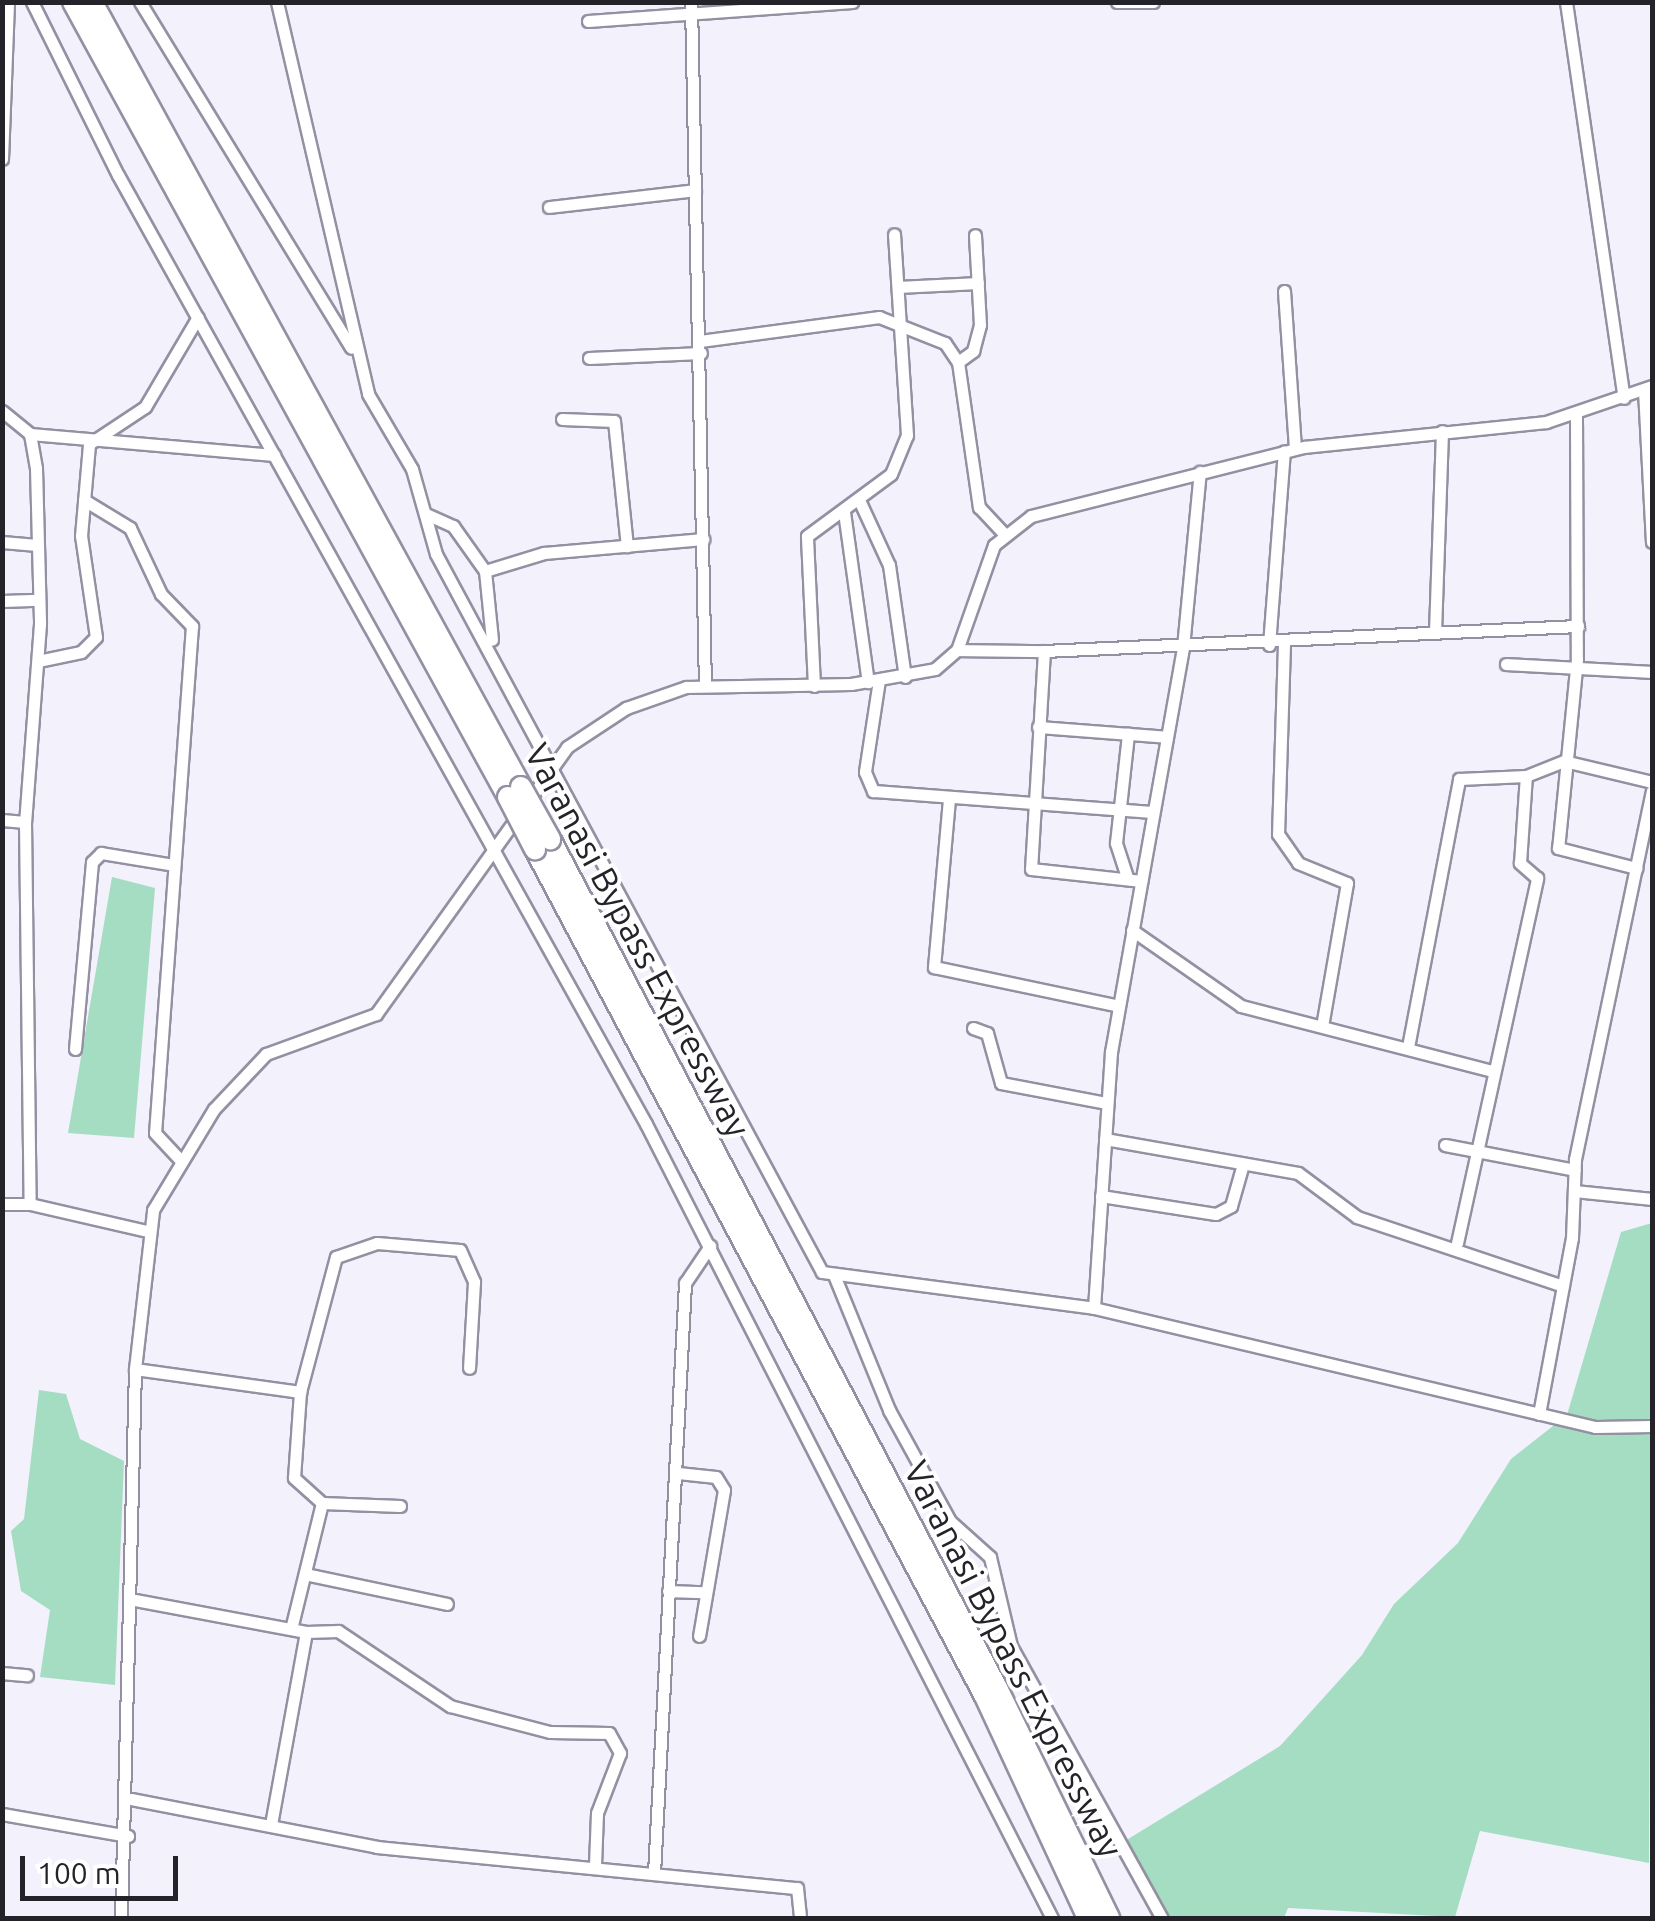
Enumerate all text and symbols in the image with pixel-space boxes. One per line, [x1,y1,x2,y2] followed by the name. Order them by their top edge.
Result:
[516,736,760,1144] street label: Varanasi Bypass Expressway
[896,1454,1132,1864] street label: Varanasi Bypass Expressway
[25,1836,182,1898] scale bar
[37,1856,121,1890] text: 100 m

